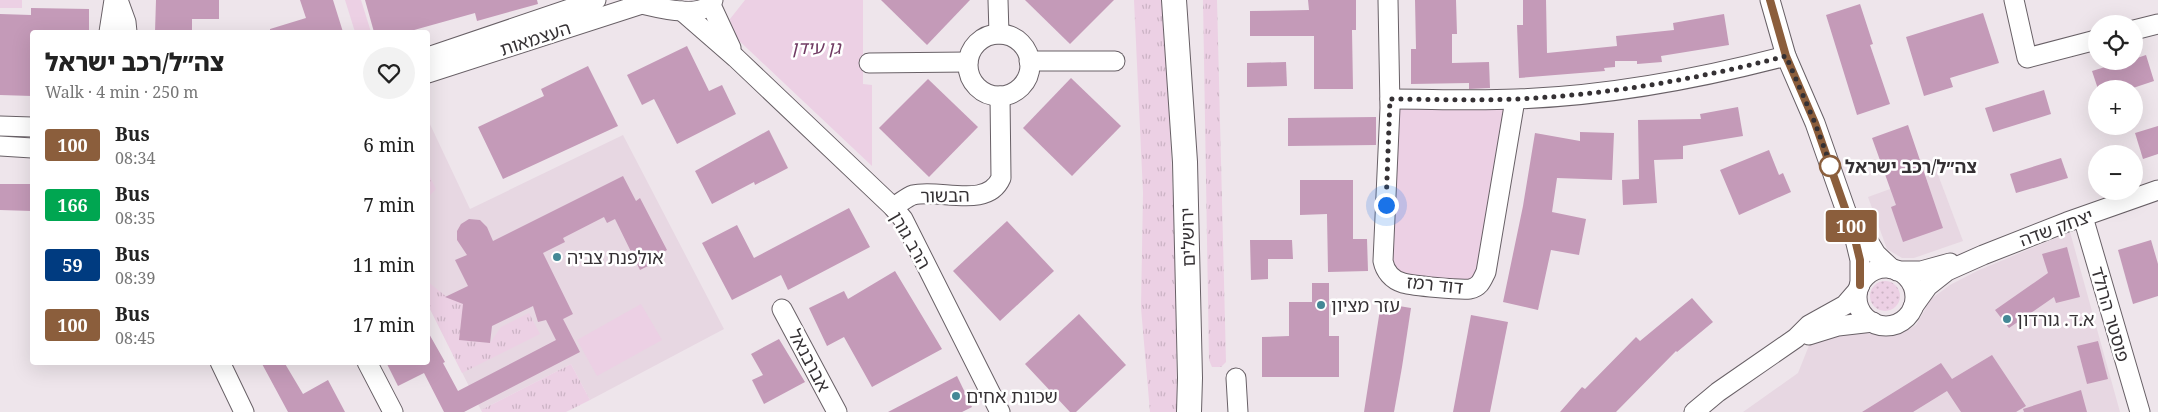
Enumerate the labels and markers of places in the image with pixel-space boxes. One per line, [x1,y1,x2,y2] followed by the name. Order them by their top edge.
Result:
[1845,154,1977,178] place label: צה״ל/רכב ישראל
[1819,155,1841,177] marker: צה״ל/רכב ישראל
[567,245,664,269] place label: אולפנת צביה
[551,251,563,263] marker: אולפנת צביה
[1331,293,1400,317] place label: עזר מציון
[1315,299,1327,311] marker: עזר מציון
[2017,307,2094,331] place label: א.ד. גורדון
[2001,313,2013,325] marker: א.ד. גורדון
[966,384,1058,408] place label: שכונת אחים
[950,390,962,402] marker: שכונת אחים

